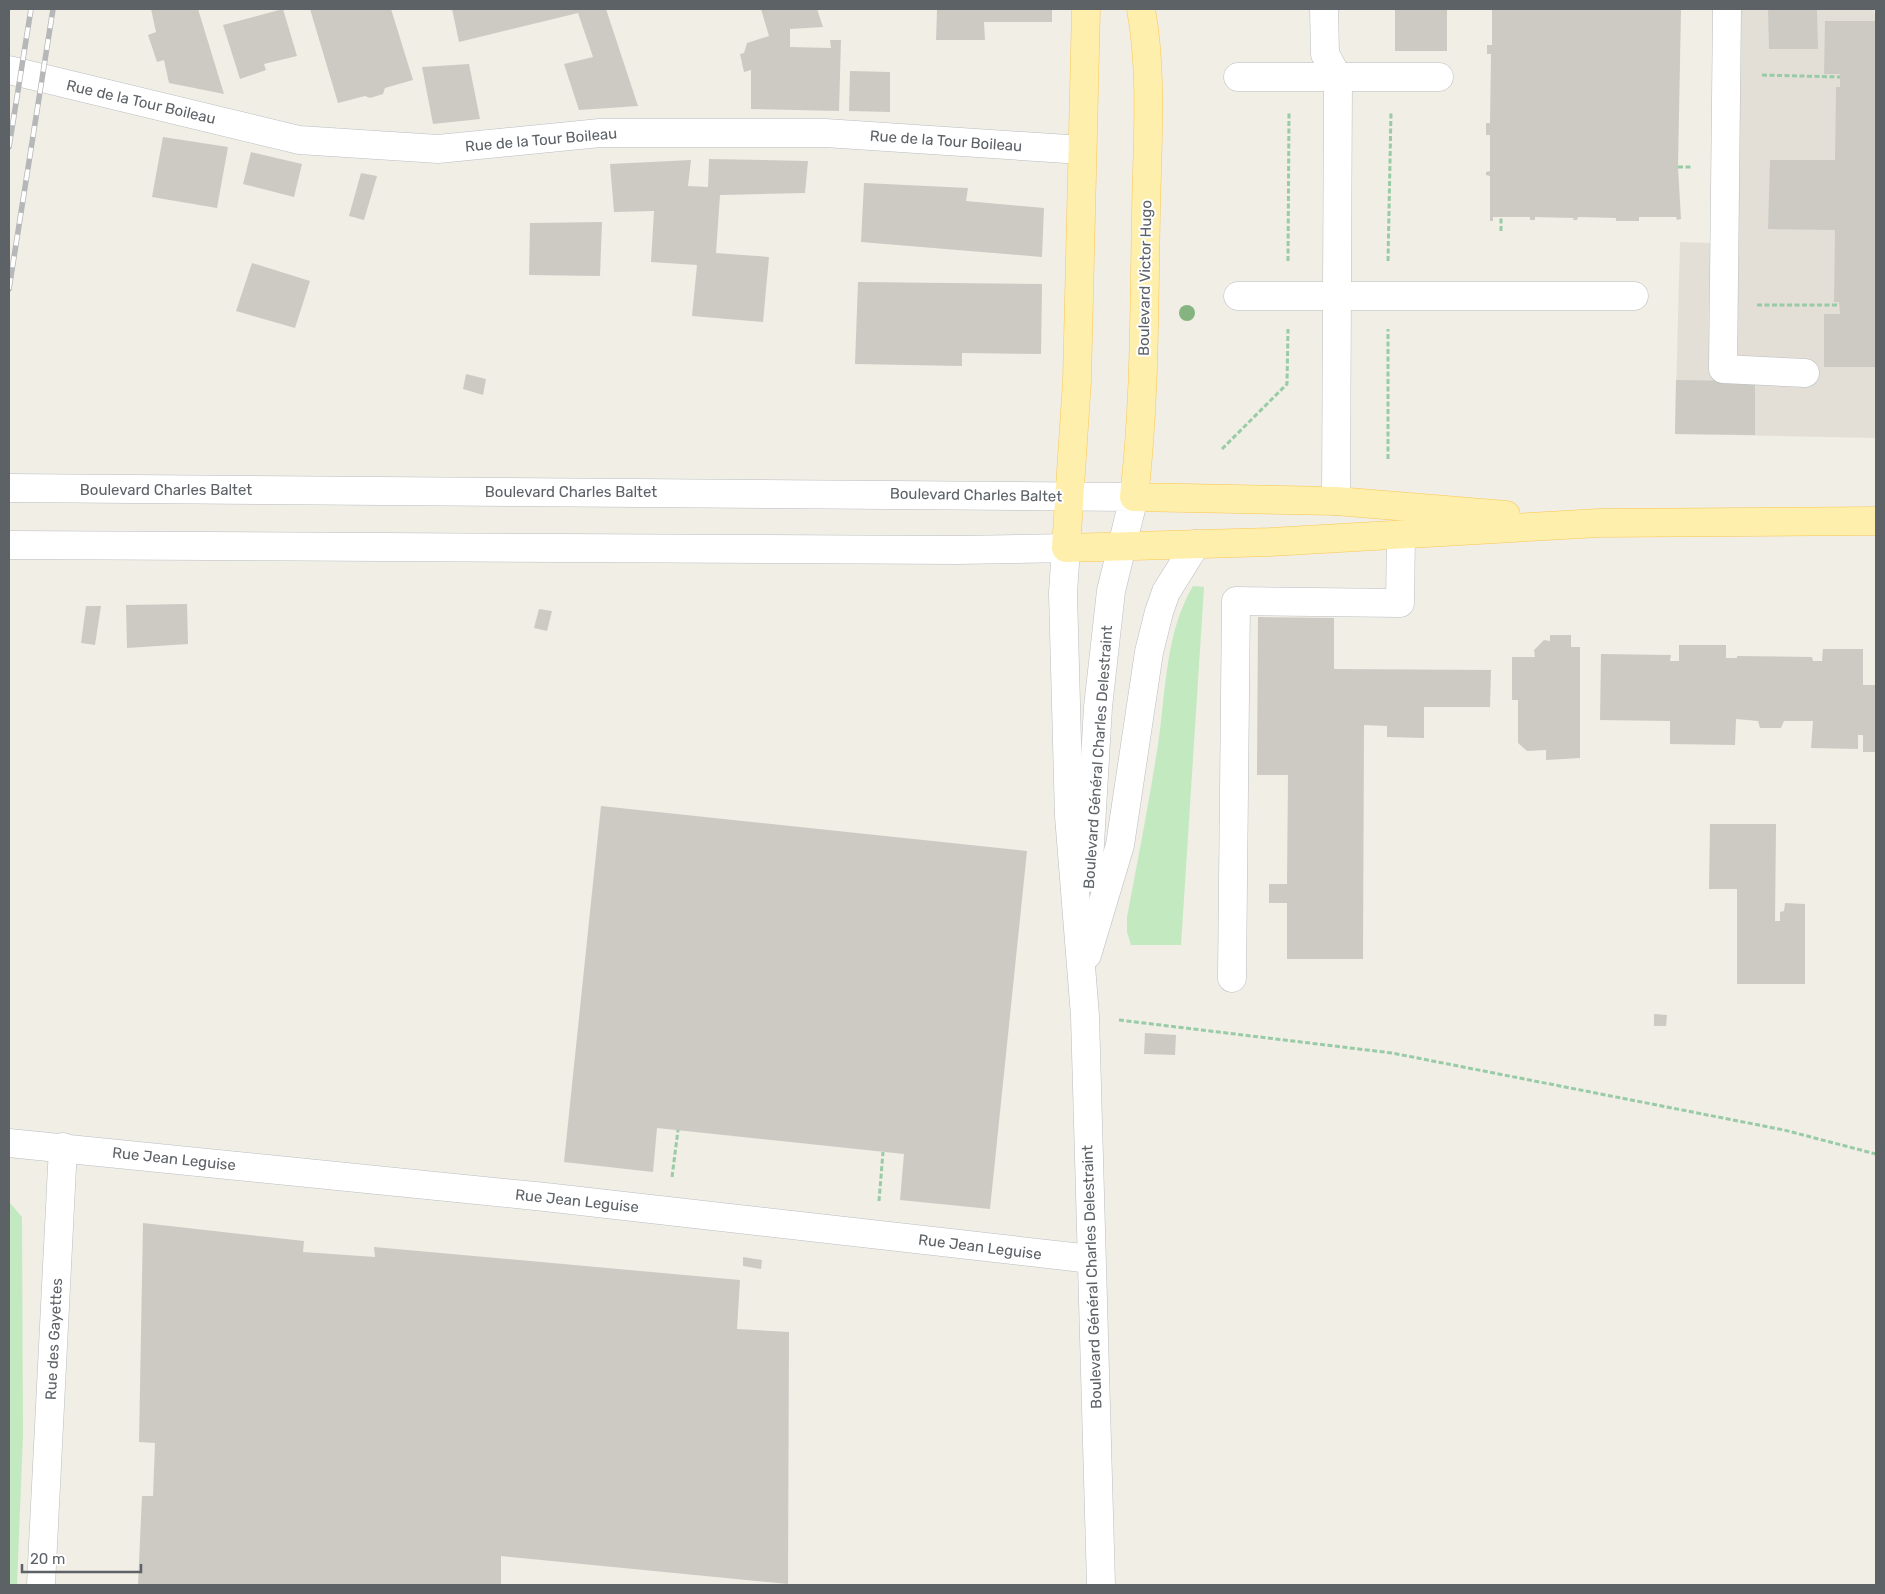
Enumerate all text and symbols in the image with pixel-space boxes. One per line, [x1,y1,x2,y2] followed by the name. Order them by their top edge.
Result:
[65,76,217,128] street label: Rue de la Tour Boileau
[464,124,618,156] street label: Rue de la Tour Boileau
[869,127,1023,155] street label: Rue de la Tour Boileau
[1135,200,1155,356] street label: Boulevard Victor Hugo
[80,481,252,499] street label: Boulevard Charles Baltet
[485,483,657,501] street label: Boulevard Charles Baltet
[890,484,1062,506] street label: Boulevard Charles Baltet
[1080,624,1116,889] street label: Boulevard Général Charles Delestraint
[111,1144,237,1174] street label: Rue Jean Leguise
[1078,1145,1106,1409] street label: Boulevard Général Charles Delestraint
[514,1186,640,1216] street label: Rue Jean Leguise
[917,1230,1043,1264] street label: Rue Jean Leguise
[42,1277,66,1400] street label: Rue des Gayettes
[22,1542,141,1574] scale bar
[30,1550,65,1568] text: 20 m

